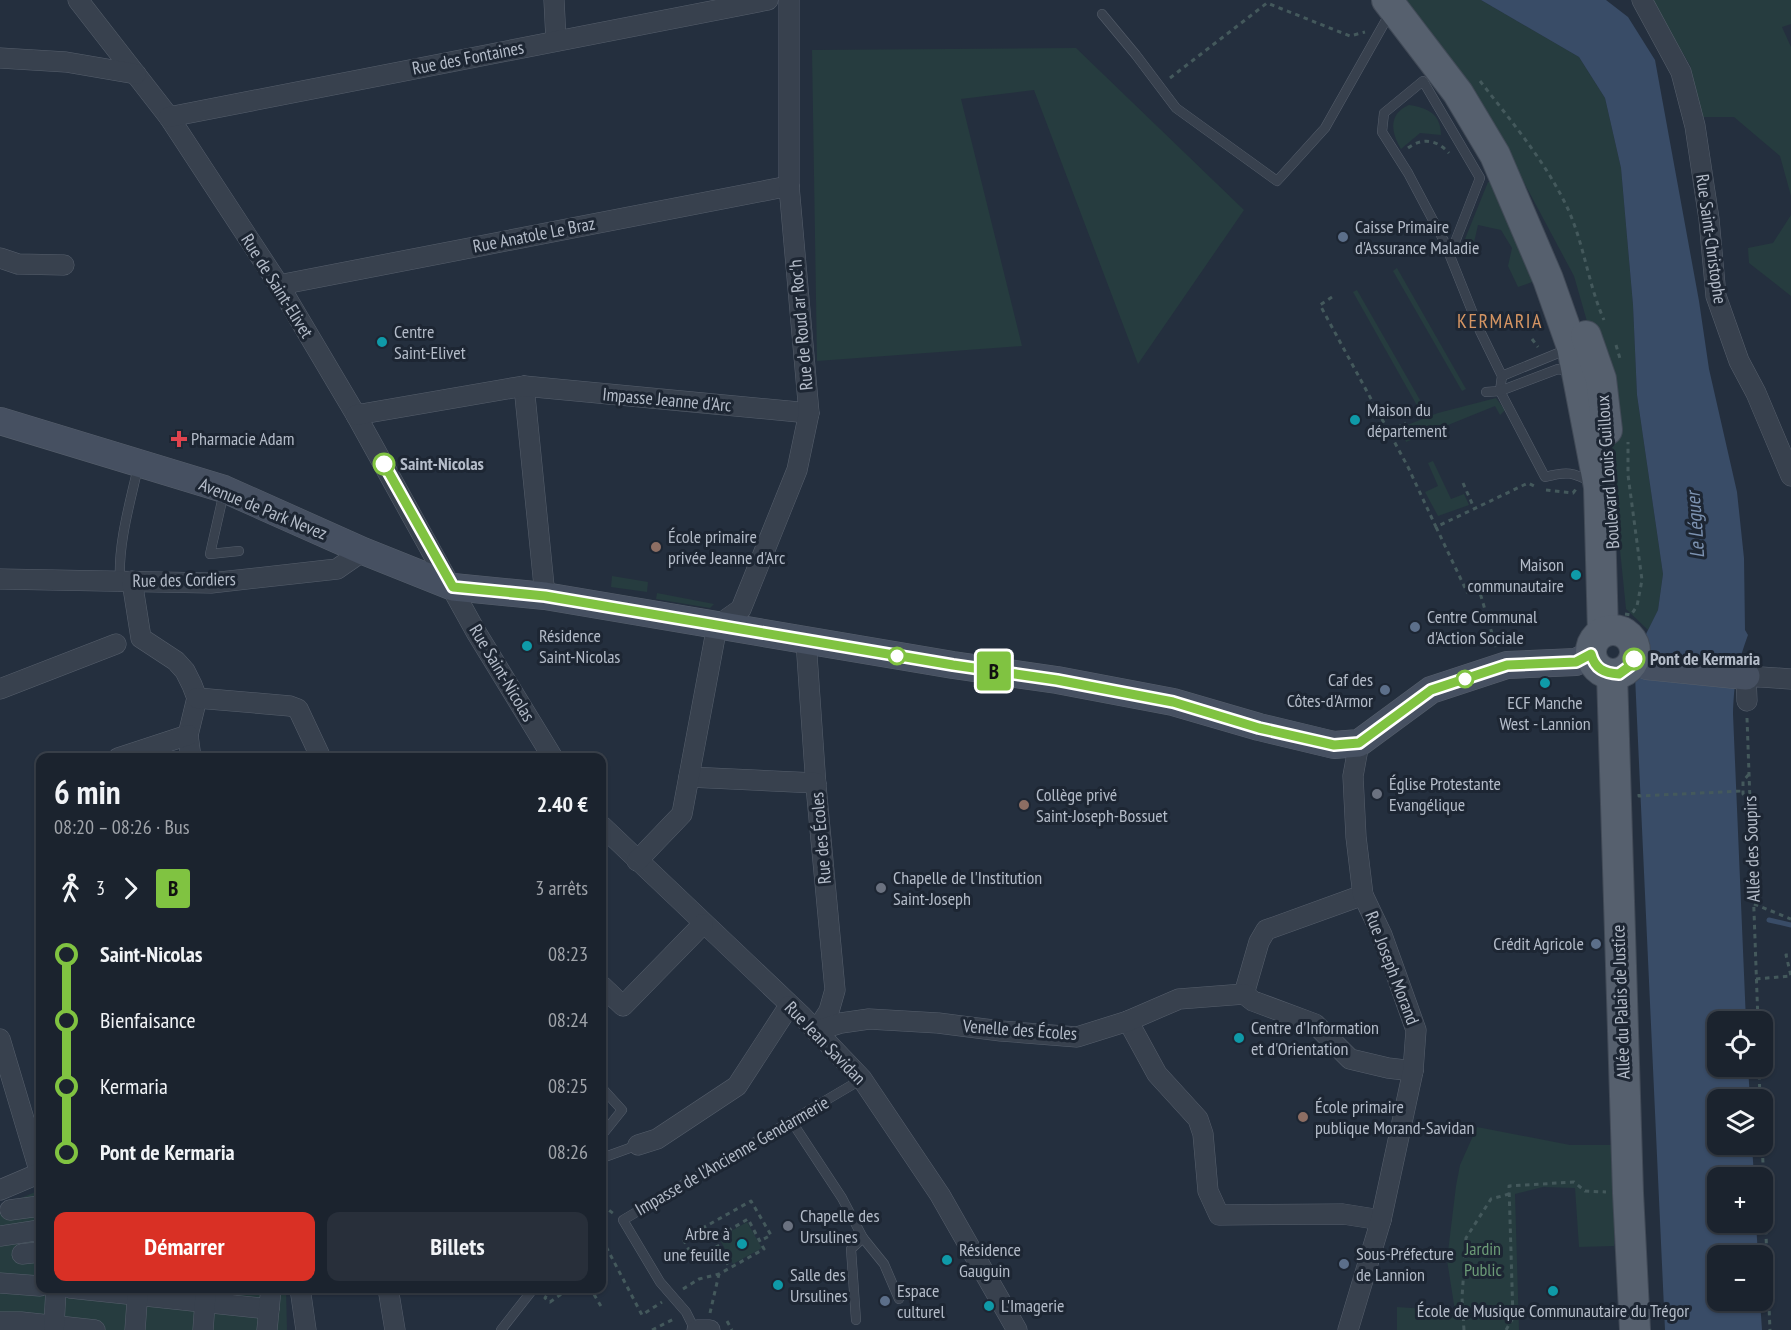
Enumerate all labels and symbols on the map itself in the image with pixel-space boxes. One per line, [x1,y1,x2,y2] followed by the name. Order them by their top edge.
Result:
[410,35,526,80] street label: Rue des Fontaines
[1691,172,1732,305] street label: Rue Saint-Christophe
[471,211,597,258] street label: Rue Anatole Le Braz
[1355,215,1479,259] place label: Caisse Primaire d'Assurance Maladie
[236,229,319,342] street label: Rue de Saint-Elivet
[1336,230,1350,244] marker: Caisse Primaire d'Assurance Maladie
[783,259,818,391] street label: Rue de Roud ar Roc'h
[1457,308,1543,334] district label: KERMARIA
[394,320,466,364] place label: Centre Saint-Elivet
[375,335,389,349] marker: Centre Saint-Elivet
[602,382,733,417] street label: Impasse Jeanne d'Arc
[1591,394,1624,550] street label: Boulevard Louis Guilloux
[1367,398,1447,442] place label: Maison du département
[1348,413,1362,427] marker: Maison du département
[191,427,294,450] place label: Pharmacie Adam
[172,432,186,446] marker: Pharmacie Adam
[400,452,484,475] place label: Saint-Nicolas
[373,453,395,475] marker: Saint-Nicolas
[196,472,331,545] street label: Avenue de Park Nevez
[1680,488,1710,559] water label: Le Léguer
[668,525,786,569] place label: École primaire privée Jeanne d'Arc
[649,540,663,554] marker: École primaire privée Jeanne d'Arc
[1468,553,1564,597] place label: Maison communautaire
[132,567,236,592] street label: Rue des Cordiers
[1569,568,1583,582] marker: Maison communautaire
[1427,605,1538,649] place label: Centre Communal d'Action Sociale
[464,620,540,725] street label: Rue Saint-Nicolas
[1408,620,1422,634] marker: Centre Communal d'Action Sociale
[539,624,620,668] place label: Résidence Saint-Nicolas
[520,639,534,653] marker: Résidence Saint-Nicolas
[888,647,906,665] unlabelled marker
[1650,647,1760,670] place label: Pont de Kermaria
[1623,648,1645,670] marker: Pont de Kermaria
[974,652,1014,690] line badge: B
[1287,668,1373,712] place label: Caf des Côtes-d'Armor
[1456,670,1474,688] unlabelled marker
[1538,676,1552,690] marker: ECF Manche West - Lannion
[1378,683,1392,697] marker: Caf des Côtes-d'Armor
[1499,691,1591,735] place label: ECF Manche West - Lannion
[1389,772,1501,816] place label: Église Protestante Evangélique
[1036,783,1168,827] place label: Collège privé Saint-Joseph-Bossuet
[1370,787,1384,801] marker: Église Protestante Evangélique
[805,791,836,885] street label: Rue des Écoles
[1738,795,1765,903] street label: Allée des Soupirs
[1017,798,1031,812] marker: Collège privé Saint-Joseph-Bossuet
[893,866,1042,910] place label: Chapelle de l'Institution Saint-Joseph
[874,881,888,895] marker: Chapelle de l'Institution Saint-Joseph
[1360,908,1425,1028] street label: Rue Joseph Morand
[1606,924,1635,1080] street label: Allée du Palais de Justice
[1493,932,1584,955] place label: Crédit Agricole
[1589,937,1603,951] marker: Crédit Agricole
[780,996,871,1089] street label: Rue Jean Savidan
[961,1014,1078,1045] street label: Venelle des Écoles
[1251,1016,1379,1060] place label: Centre d'Information et d'Orientation
[1232,1031,1246,1045] marker: Centre d'Information et d'Orientation
[631,1091,833,1220] street label: Impasse de l'Ancienne Gendarmerie
[1315,1095,1474,1139] place label: École primaire publique Morand-Savidan
[1296,1110,1310,1124] marker: École primaire publique Morand-Savidan
[800,1204,880,1248] place label: Chapelle des Ursulines
[781,1219,795,1233] marker: Chapelle des Ursulines
[664,1222,730,1266] place label: Arbre à une feuille
[735,1237,749,1251] marker: Arbre à une feuille
[1464,1237,1502,1281] park label: Jardin Public
[959,1238,1021,1282] place label: Résidence Gauguin
[1356,1242,1454,1286] place label: Sous-Préfecture de Lannion
[940,1253,954,1267] marker: Résidence Gauguin
[1337,1257,1351,1271] marker: Sous-Préfecture de Lannion
[790,1263,848,1307] place label: Salle des Ursulines
[771,1278,785,1292] marker: Salle des Ursulines
[897,1279,946,1323] place label: Espace culturel
[1546,1284,1560,1298] marker: École de Musique Communautaire du Trégor
[878,1294,892,1308] marker: Espace culturel
[1001,1294,1065,1317] place label: L'Imagerie
[982,1299,996,1313] marker: L'Imagerie
[1417,1299,1689,1322] place label: École de Musique Communautaire du Trégor

